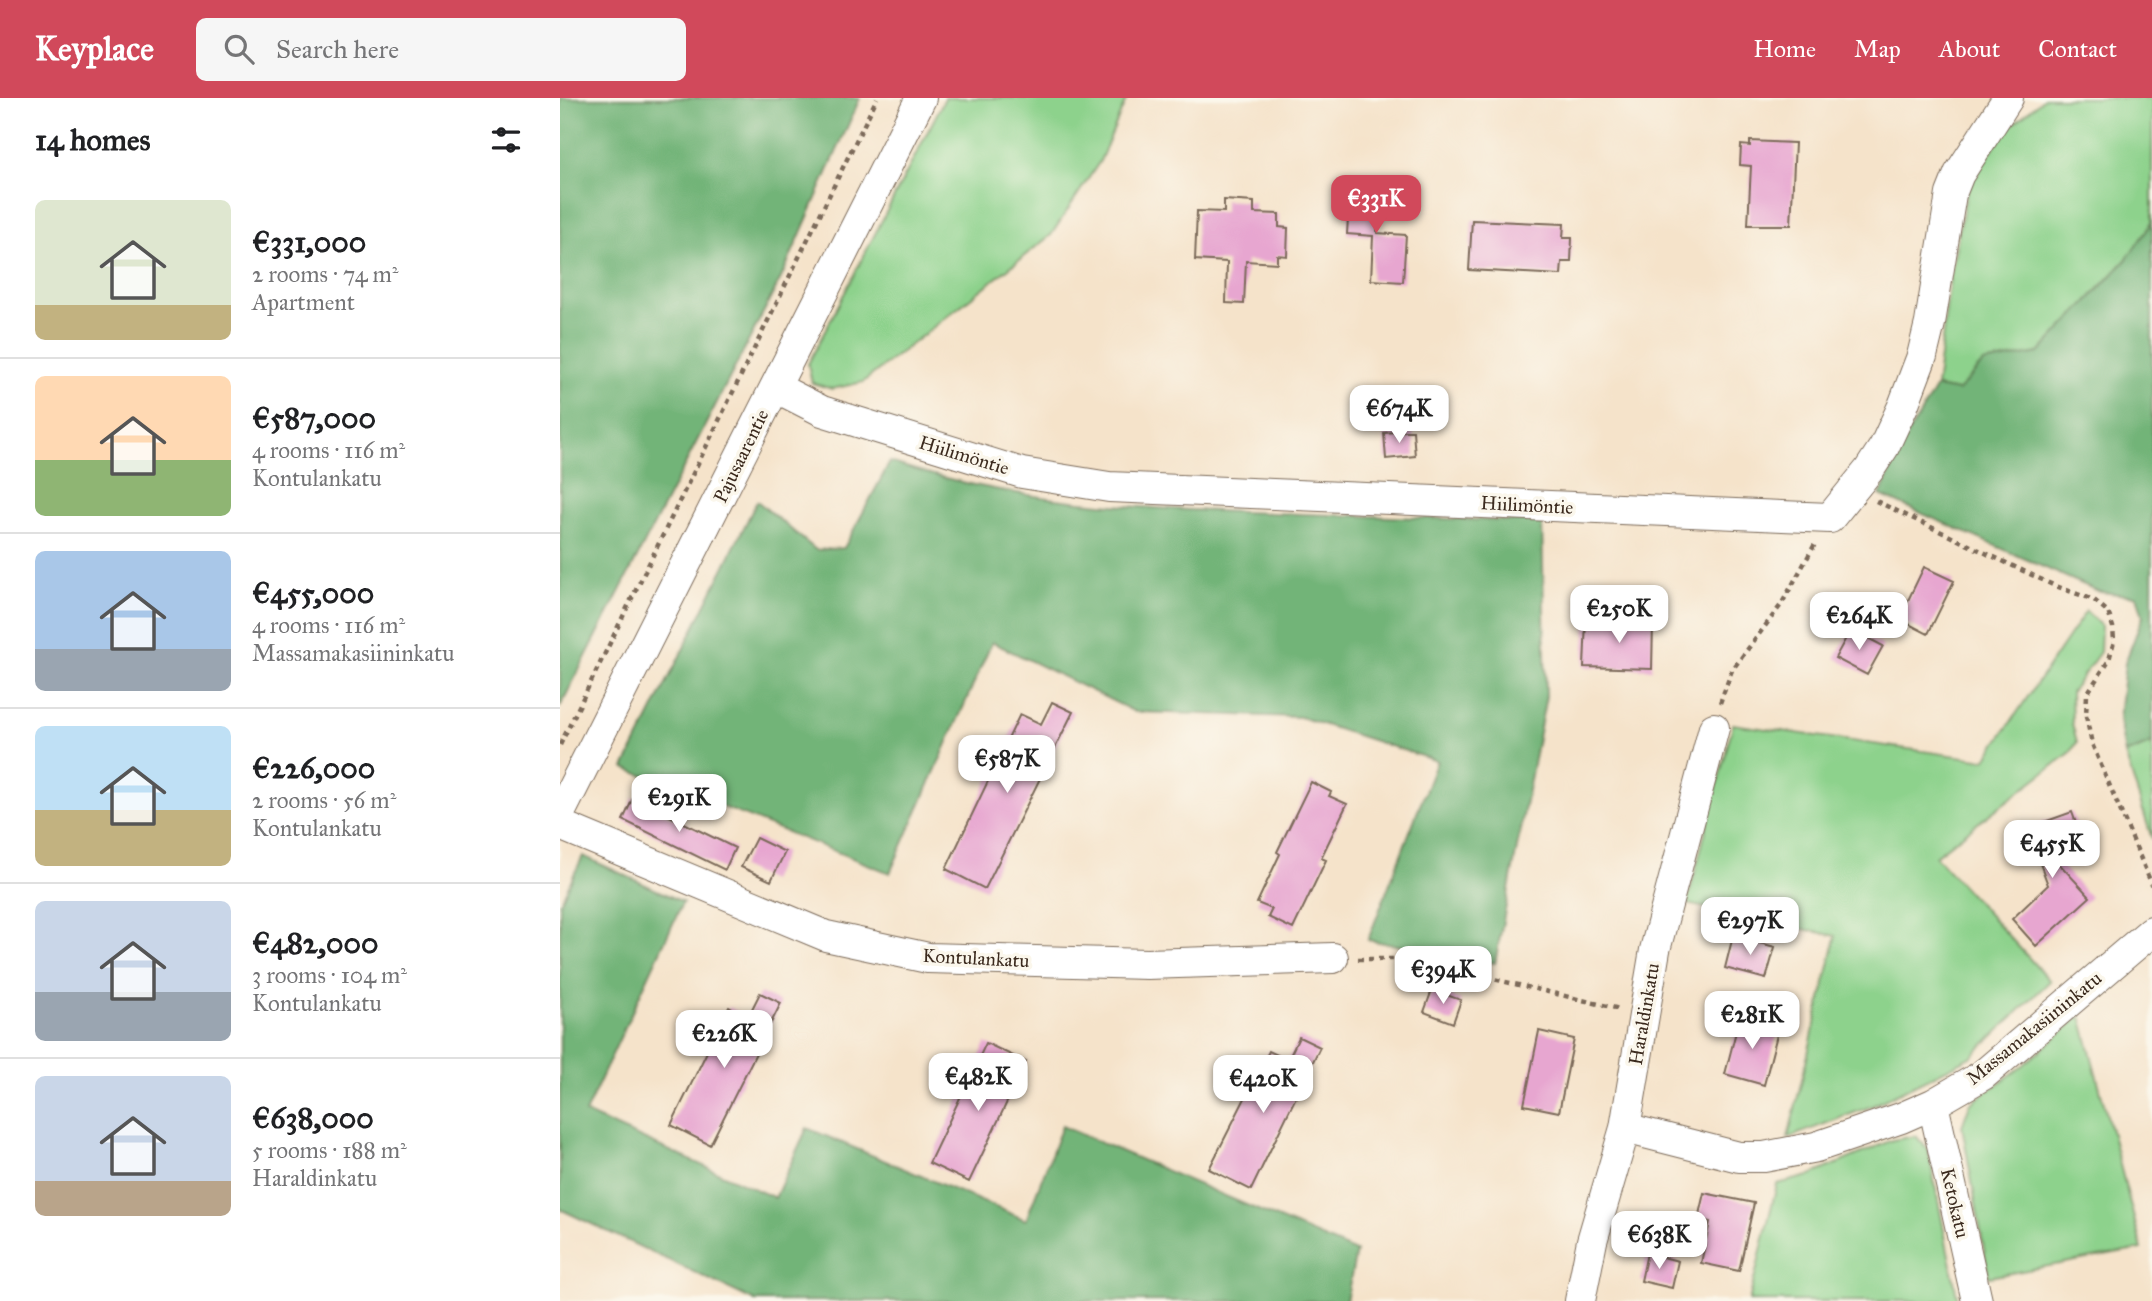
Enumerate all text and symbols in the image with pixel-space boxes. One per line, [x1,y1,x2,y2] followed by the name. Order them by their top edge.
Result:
[196,18,686,81] search box
[35,29,154,69] text: Keyplace
[220,30,258,68] icon: search
[276,33,399,65] text: Search here
[1753,34,1816,64] text: Home
[1854,34,1901,64] text: Map
[1939,34,2000,64] text: About
[2038,34,2117,64] text: Contact
[487,121,525,159] icon: filters
[35,122,150,158] text: 14 homes
[1327,176,1425,235] pin: €331K
[1347,184,1405,212] text: €331K
[252,224,366,260] text: €331,000
[91,228,175,312] icon: home
[252,260,398,288] text: 2 rooms · 74 m²
[252,288,355,316] text: Apartment
[1350,386,1448,445] pin: €674K
[1366,394,1432,422] text: €674K
[252,400,376,436] text: €587,000
[91,404,175,488] icon: home
[708,405,774,507] street label: Pajusaarentie
[916,430,1012,480] street label: Hiilimöntie
[252,436,405,464] text: 4 rooms · 116 m²
[252,464,382,492] text: Kontulankatu
[1480,491,1574,519] street label: Hiilimöntie
[252,575,374,611] text: €455,000
[91,579,175,663] icon: home
[1570,586,1668,645] pin: €250K
[1810,592,1908,652] pin: €264K
[1586,594,1652,622] text: €250K
[1826,601,1892,629] text: €264K
[252,611,405,639] text: 4 rooms · 116 m²
[252,639,454,667] text: Massamakasiininkatu
[958,736,1056,795] pin: €587K
[974,744,1040,772] text: €587K
[252,750,375,786] text: €226,000
[91,754,175,838] icon: home
[630,774,728,834] pin: €291K
[648,783,710,811] text: €291K
[252,786,396,814] text: 2 rooms · 56 m²
[252,814,382,842] text: Kontulankatu
[2003,820,2101,880] pin: €455K
[2020,829,2084,857] text: €455K
[1701,898,1799,957] pin: €297K
[1717,906,1783,934] text: €297K
[252,925,378,961] text: €482,000
[91,929,175,1013] icon: home
[922,944,1030,972] street label: Kontulankatu
[1394,946,1492,1006] pin: €394K
[1411,955,1475,983] text: €394K
[252,961,407,989] text: 3 rooms · 104 m²
[1624,961,1664,1067] street label: Haraldinkatu
[1962,966,2106,1090] street label: Massamakasiininkatu
[252,989,382,1017] text: Kontulankatu
[1703,992,1801,1051] pin: €281K
[1721,1000,1783,1028] text: €281K
[675,1010,773,1070] pin: €226K
[692,1019,756,1047] text: €226K
[929,1054,1027,1113] pin: €482K
[1214,1056,1312,1115] pin: €420K
[945,1062,1011,1090] text: €482K
[1229,1064,1297,1092] text: €420K
[252,1100,374,1136] text: €638,000
[91,1104,175,1188] icon: home
[252,1136,407,1164] text: 5 rooms · 188 m²
[252,1164,377,1192] text: Haraldinkatu
[1936,1166,1974,1240] street label: Ketokatu
[1610,1212,1708,1271] pin: €638K
[1627,1220,1691,1248] text: €638K

